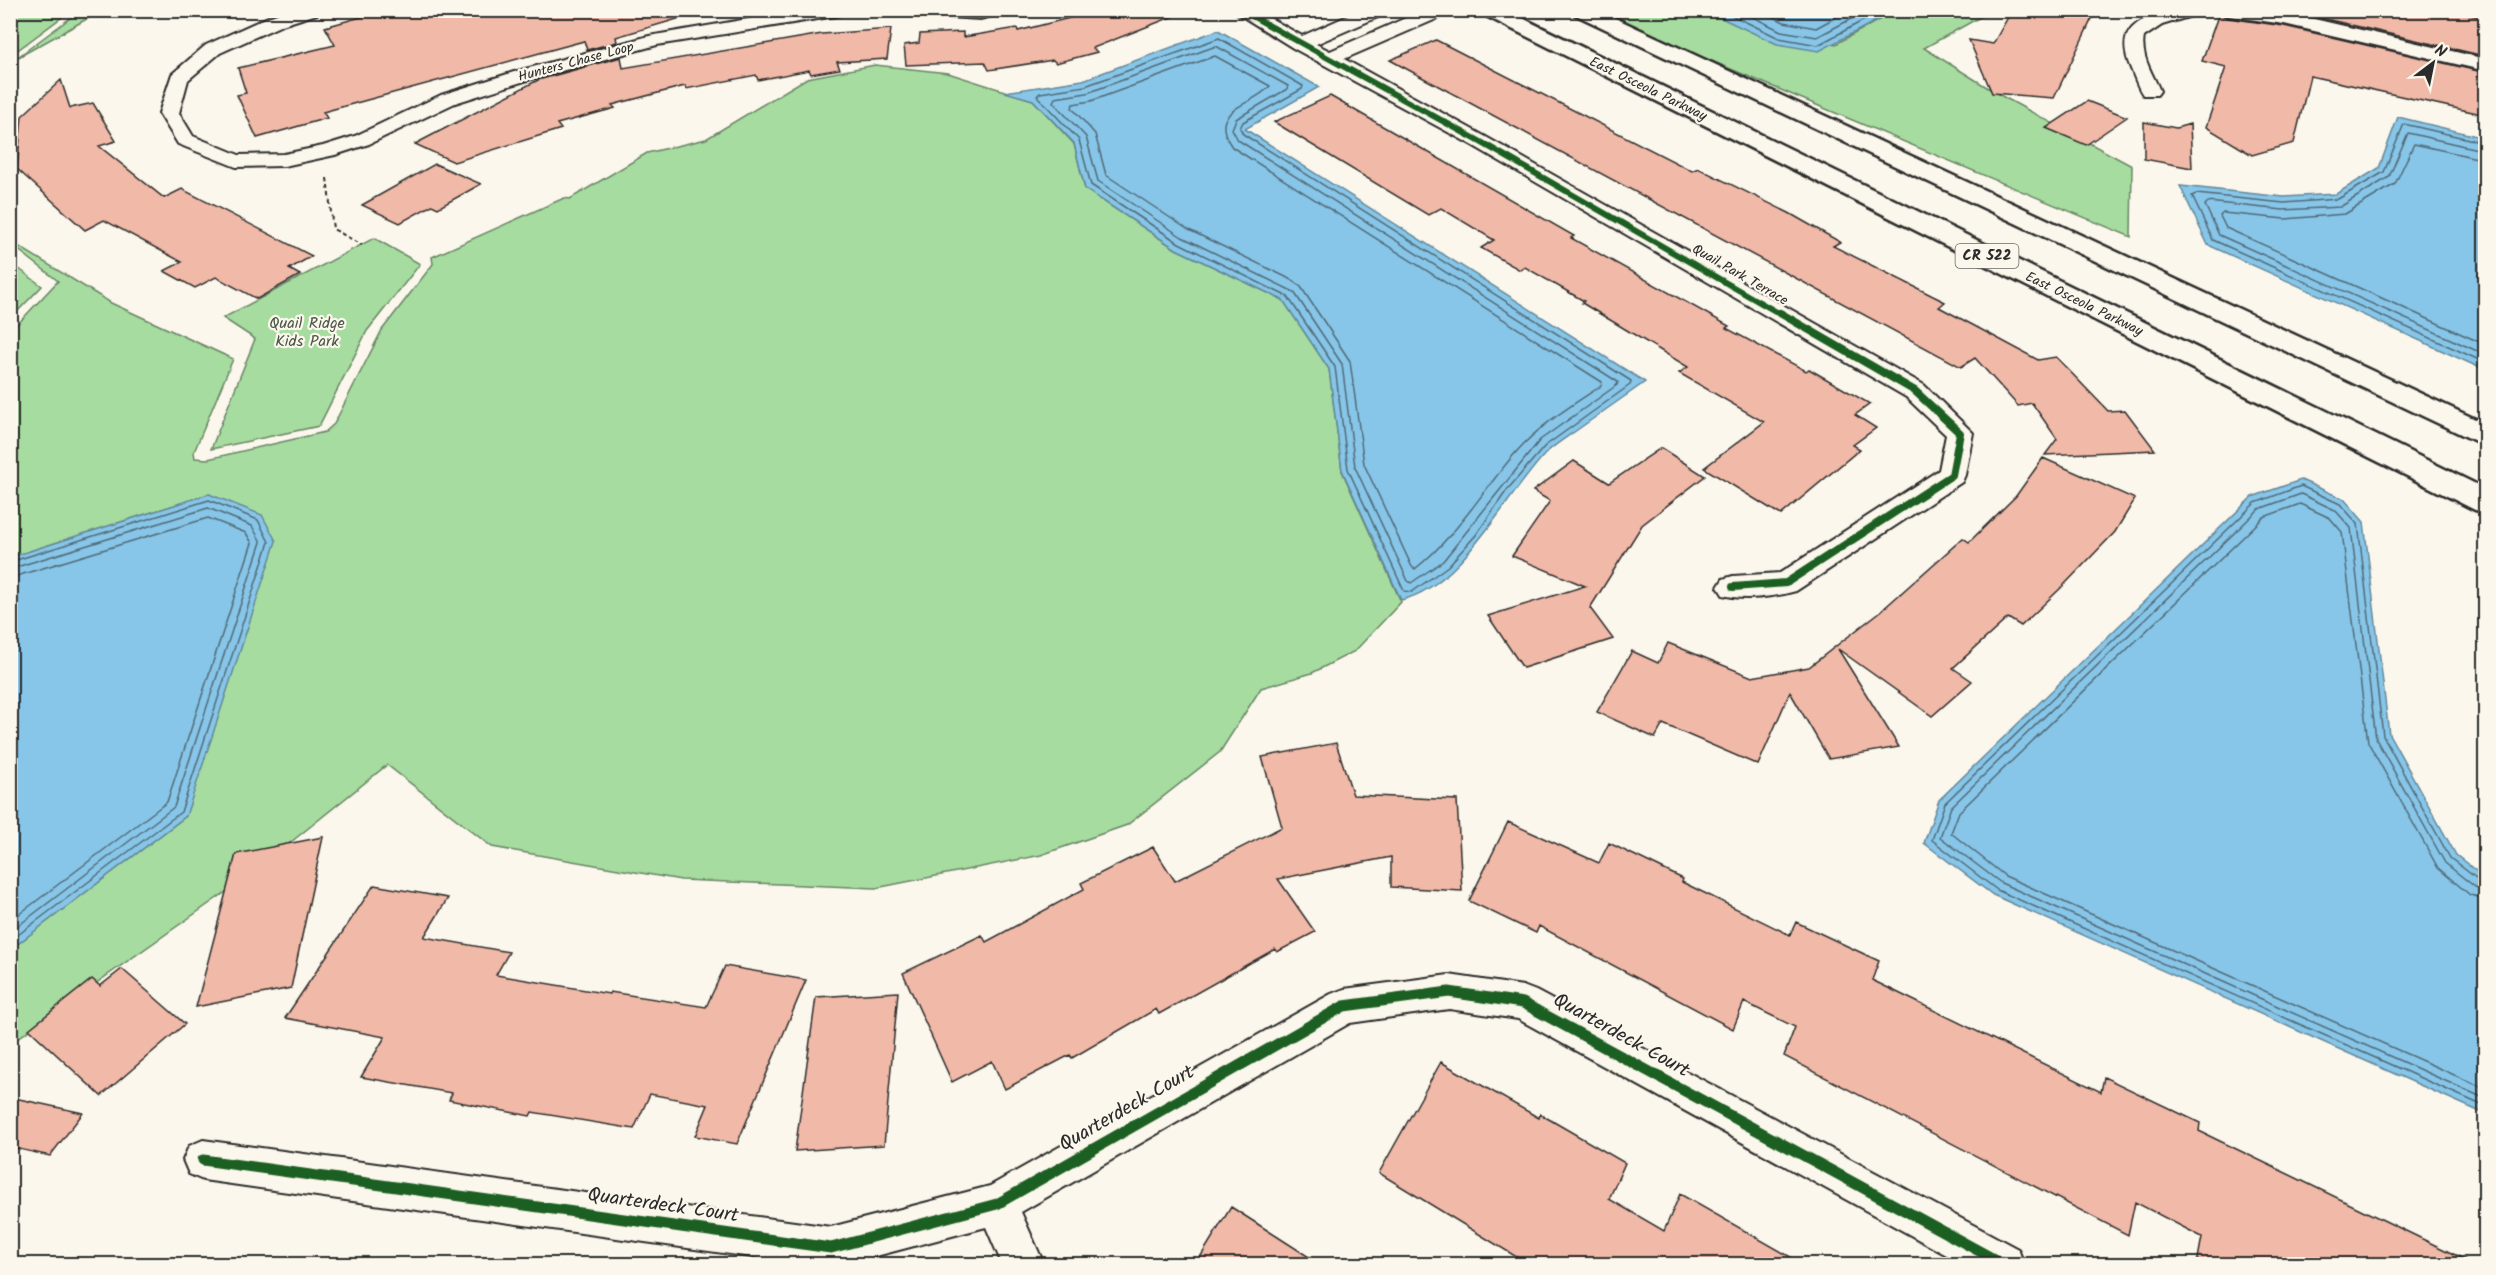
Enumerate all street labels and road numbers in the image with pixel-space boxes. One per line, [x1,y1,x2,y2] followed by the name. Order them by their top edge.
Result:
[516,36,637,88] street label: Hunters Chase Loop
[1585,51,1711,127] street label: East Osceola Parkway
[1688,239,1793,312] street label: Quail Park Terrace
[1956,244,2018,268] road number: CR 522
[2021,266,2147,342] street label: East Osceola Parkway
[1547,985,1695,1087] street label: Quarterdeck Court
[1053,1057,1201,1161] street label: Quarterdeck Court
[585,1180,741,1232] street label: Quarterdeck Court

